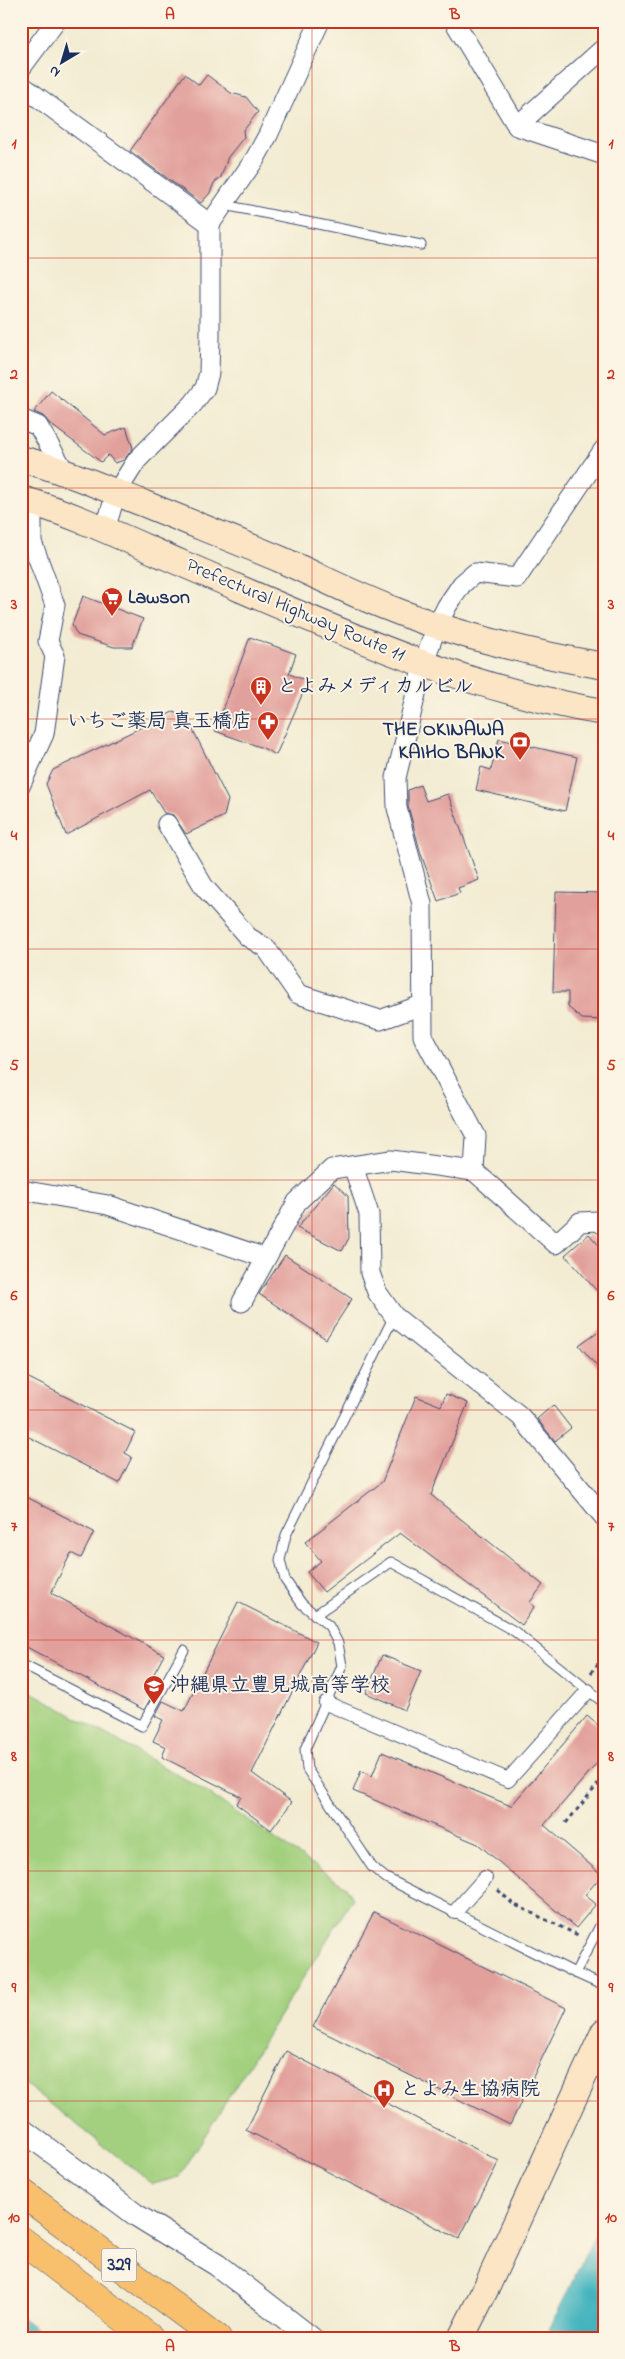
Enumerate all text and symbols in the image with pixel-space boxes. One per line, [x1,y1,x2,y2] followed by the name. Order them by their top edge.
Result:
[165,3,175,27] text: A
[449,3,461,27] text: B
[38,38,88,88] north arrow
[45,60,65,82] text: N
[11,132,17,156] text: 1
[608,132,614,156] text: 1
[9,363,18,387] text: 2
[606,363,615,387] text: 2
[181,552,409,671] street label: Prefectural Highway Route 11
[128,584,190,613] place label: Lawson
[100,586,124,617] supermarket icon: Lawson
[10,593,18,617] text: 3
[607,593,615,617] text: 3
[277,673,474,702] place label: とよみメディカルビル
[249,675,273,706] building icon: とよみメディカルビル
[67,708,252,737] place label: いちご薬局 真玉橋店
[256,710,280,741] pharmacy icon: いちご薬局 真玉橋店
[383,716,505,768] place label: THE OKINAWA KAIHO BANK
[508,730,532,761] bank icon: THE OKINAWA KAIHO BANK
[10,824,18,848] text: 4
[607,824,615,848] text: 4
[9,1054,19,1078] text: 5
[606,1054,616,1078] text: 5
[9,1284,18,1308] text: 6
[606,1284,615,1308] text: 6
[11,1515,18,1539] text: 7
[608,1515,615,1539] text: 7
[170,1672,390,1701] place label: 沖縄県立豊見城高等学校
[142,1674,166,1705] school or university icon: 沖縄県立豊見城高等学校
[10,1745,17,1769] text: 8
[607,1745,614,1769] text: 8
[11,1976,17,2000] text: 9
[608,1976,614,2000] text: 9
[400,2076,540,2105] place label: とよみ生協病院
[372,2078,396,2109] hospital icon: とよみ生協病院
[8,2206,20,2230] text: 10
[605,2206,617,2230] text: 10
[102,2248,136,2282] road number: 329
[165,2335,175,2359] text: A
[449,2335,461,2359] text: B

